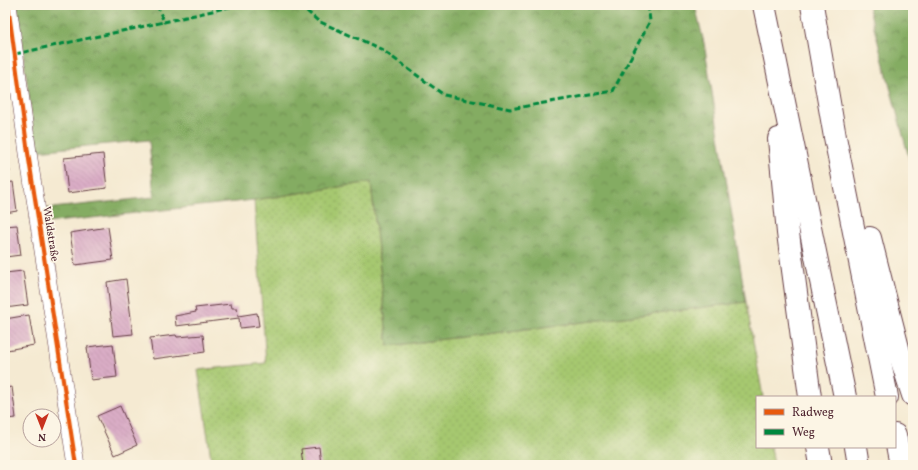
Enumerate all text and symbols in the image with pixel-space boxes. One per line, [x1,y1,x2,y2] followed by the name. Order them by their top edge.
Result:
[38,205,62,263] street label: Waldstraße
[756,396,896,448] legend
[792,405,834,421] text: Radweg
[22,408,62,448] north arrow
[792,425,815,441] text: Weg
[38,429,46,444] text: N

